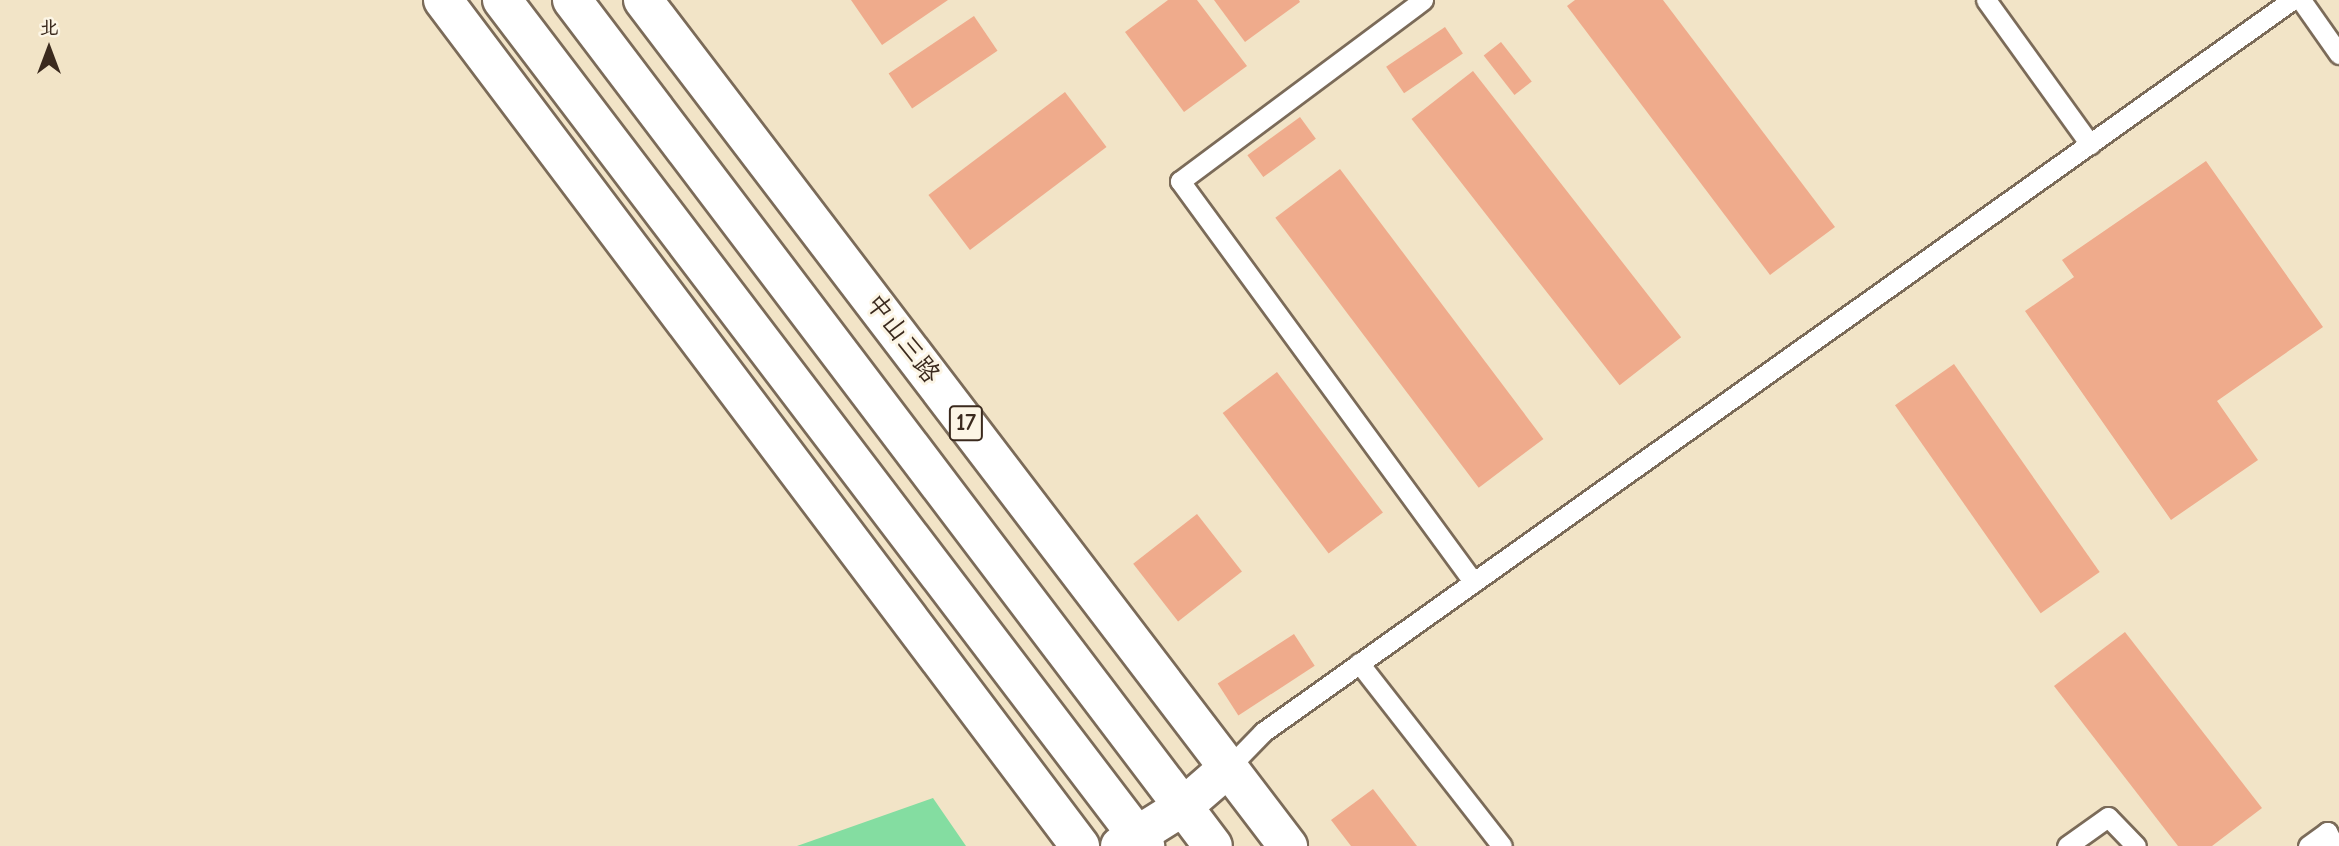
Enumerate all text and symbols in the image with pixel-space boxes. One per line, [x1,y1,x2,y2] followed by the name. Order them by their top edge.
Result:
[14,14,84,84] north arrow
[39,17,59,39] text: 北
[858,288,946,390] street label: 中山三路
[948,402,984,444] road number: 17

